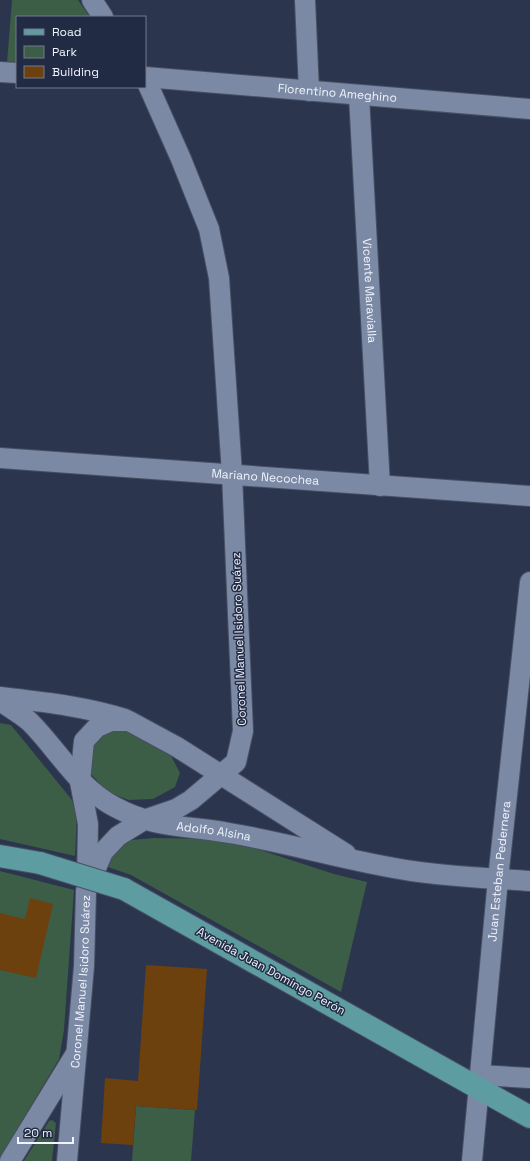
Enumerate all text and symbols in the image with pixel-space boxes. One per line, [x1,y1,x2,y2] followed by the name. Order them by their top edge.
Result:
[16,16,146,88] legend
[52,24,81,40] text: Road
[52,44,77,60] text: Park
[52,64,99,80] text: Building
[277,80,398,106] street label: Florentino Ameghino
[359,238,380,344] street label: Vicente Maravialla
[211,465,320,489] street label: Mariano Necochea
[228,552,250,726] street label: Coronel Manuel Isidoro Suárez
[484,800,514,942] street label: Juan Esteban Pedernera
[175,818,252,845] street label: Adolfo Alsina
[67,895,94,1069] street label: Coronel Manuel Isidoro Suárez
[194,923,348,1019] street label: Avenida Juan Domingo Perón
[18,1119,73,1145] scale bar
[24,1125,52,1141] text: 20 m

